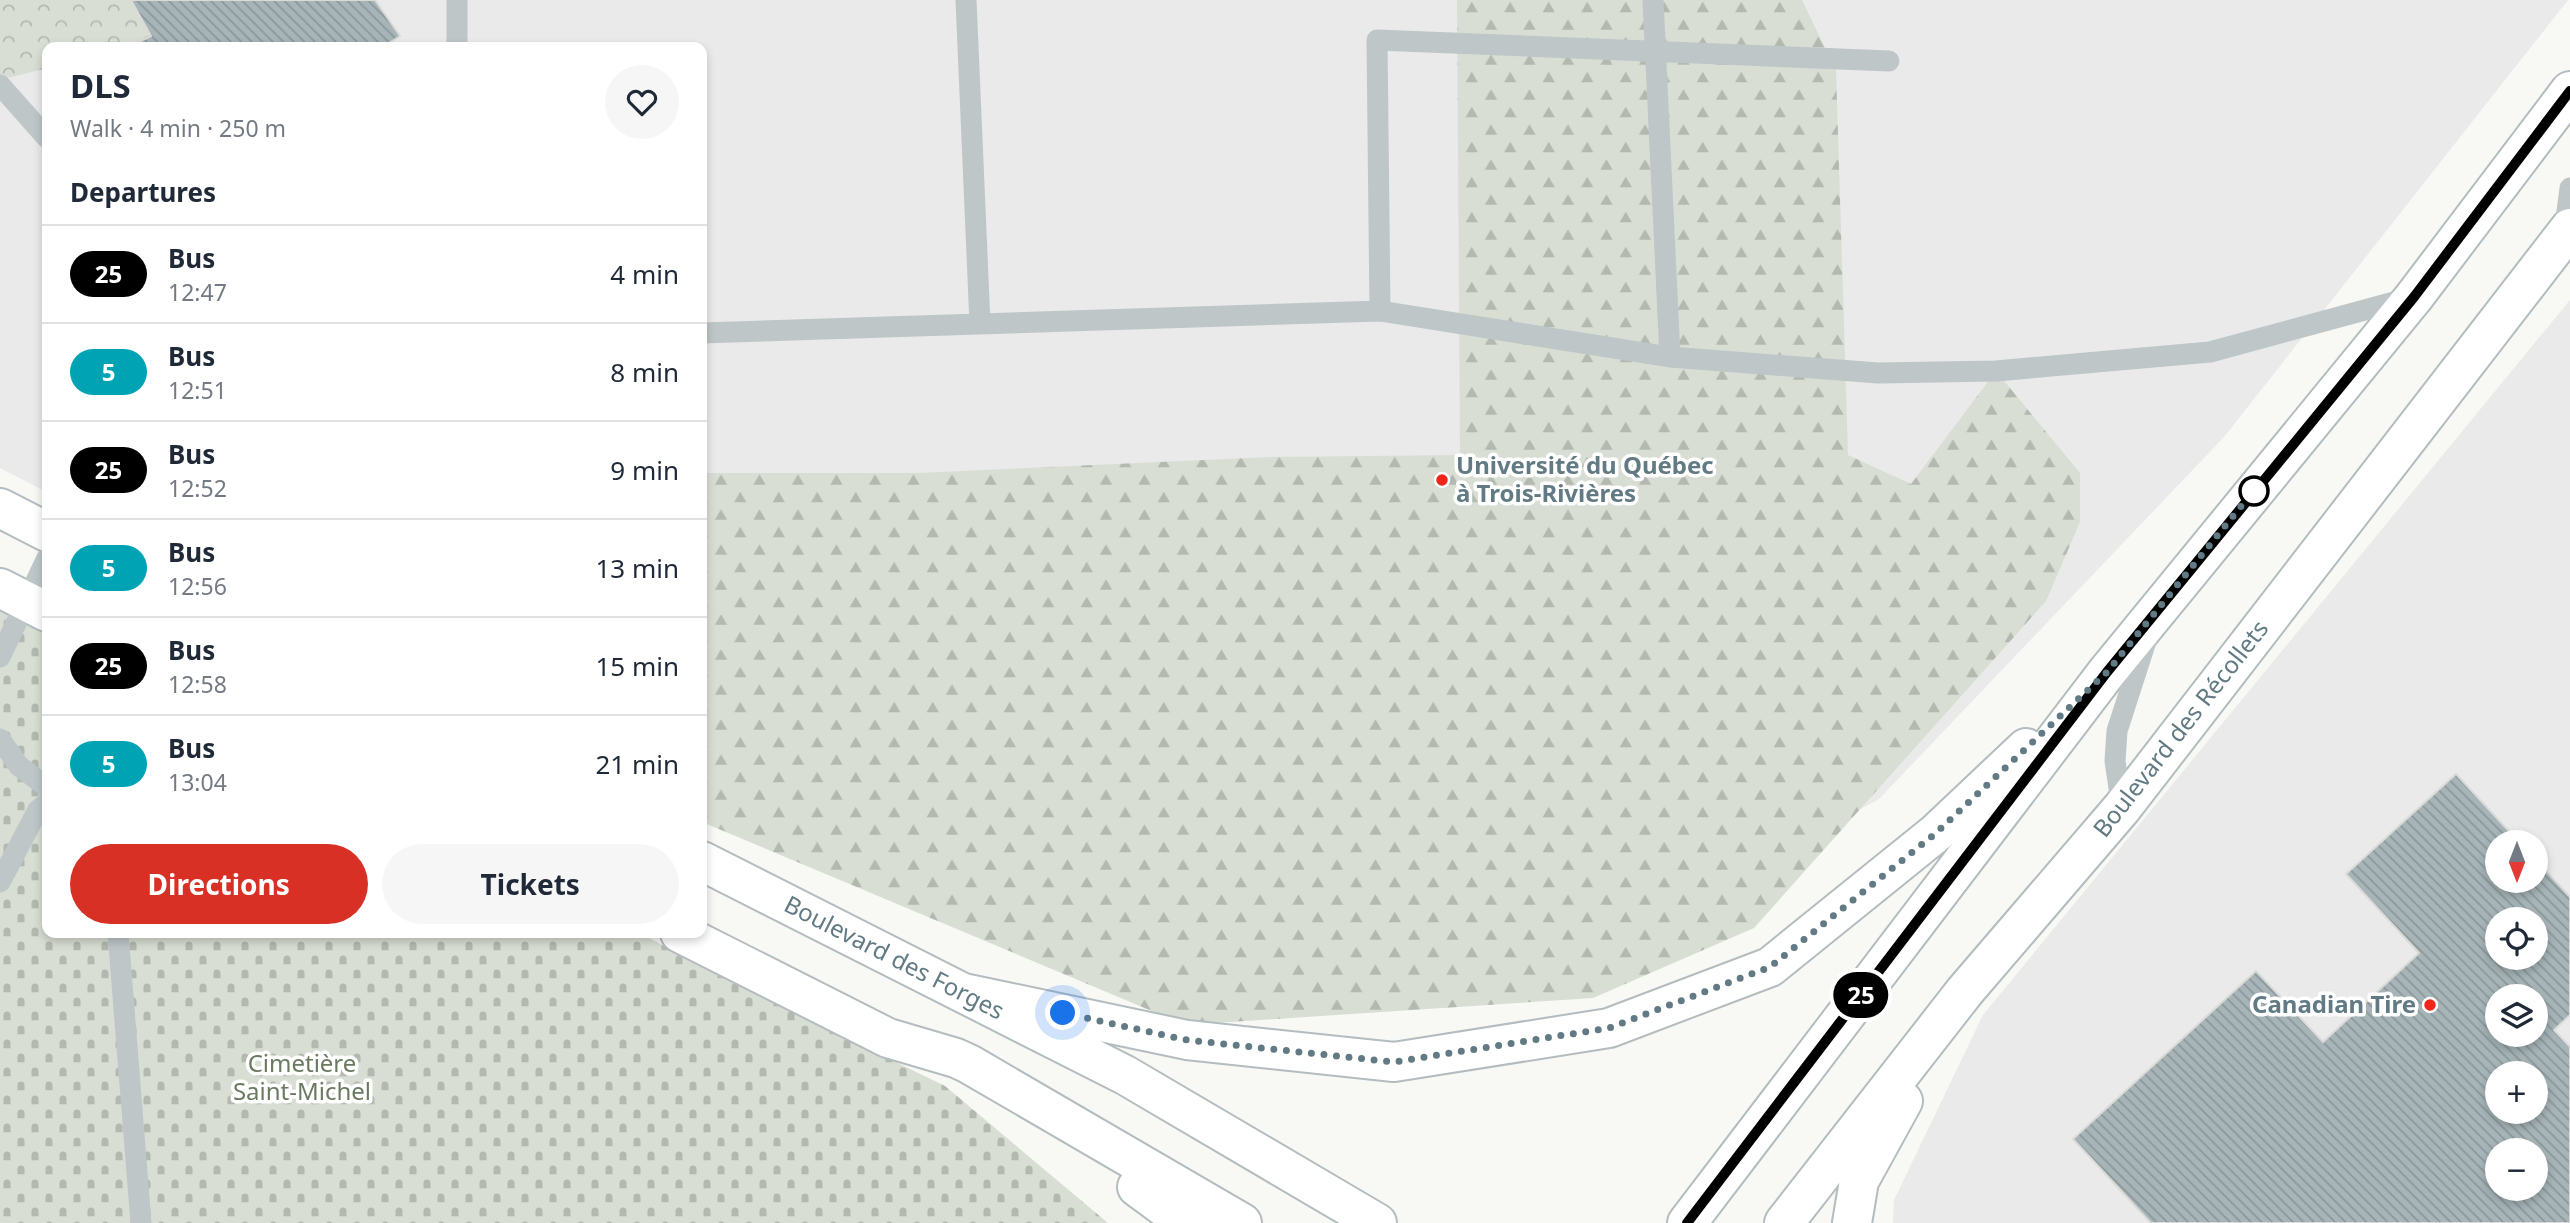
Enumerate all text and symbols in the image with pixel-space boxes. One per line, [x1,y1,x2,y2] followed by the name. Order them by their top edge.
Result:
[70,63,131,108] text: DLS
[605,65,679,139] button: heart
[70,112,286,144] text: Walk · 4 min · 250 m
[70,174,216,210] text: Departures
[168,240,215,276] text: Bus
[610,256,679,292] text: 4 min
[95,257,122,290] text: 25
[168,276,227,308] text: 12:47
[168,338,215,374] text: Bus
[610,354,679,390] text: 8 min
[102,355,115,388] text: 5
[168,374,227,406] text: 12:51
[168,436,215,472] text: Bus
[1456,448,1714,509] place label: Université du Québec à Trois-Rivières
[610,452,679,488] text: 9 min
[95,453,122,486] text: 25
[168,472,227,504] text: 12:52
[1434,472,1450,488] marker: Université du Québec à Trois-Rivières
[2239,476,2269,506] unlabelled marker
[168,534,215,570] text: Bus
[595,550,679,586] text: 13 min
[102,551,115,584] text: 5
[168,570,227,602] text: 12:56
[2085,613,2275,843] street label: Boulevard des Récollets
[168,632,215,668] text: Bus
[595,648,679,684] text: 15 min
[95,649,122,682] text: 25
[168,668,227,700] text: 12:58
[168,730,215,766] text: Bus
[595,746,679,782] text: 21 min
[102,747,115,780] text: 5
[168,766,227,798] text: 13:04
[2485,830,2548,892] north arrow
[2485,830,2548,1201] map controls
[70,844,368,924] button: Directions
[382,844,679,924] button: Tickets
[779,887,1010,1026] street label: Boulevard des Forges
[2485,907,2548,970] button: locate
[1829,972,1892,1018] line badge: 25
[1847,978,1875,1011] text: 25
[2485,984,2548,1047] button: layers
[2252,987,2416,1020] place label: Canadian Tire
[1045,995,1080,1030] your location
[2422,997,2438,1013] marker: Canadian Tire
[233,1046,371,1107] park label: Cimetière Saint-Michel
[2485,1061,2548,1124] button: +
[2485,1138,2548,1201] button: −

